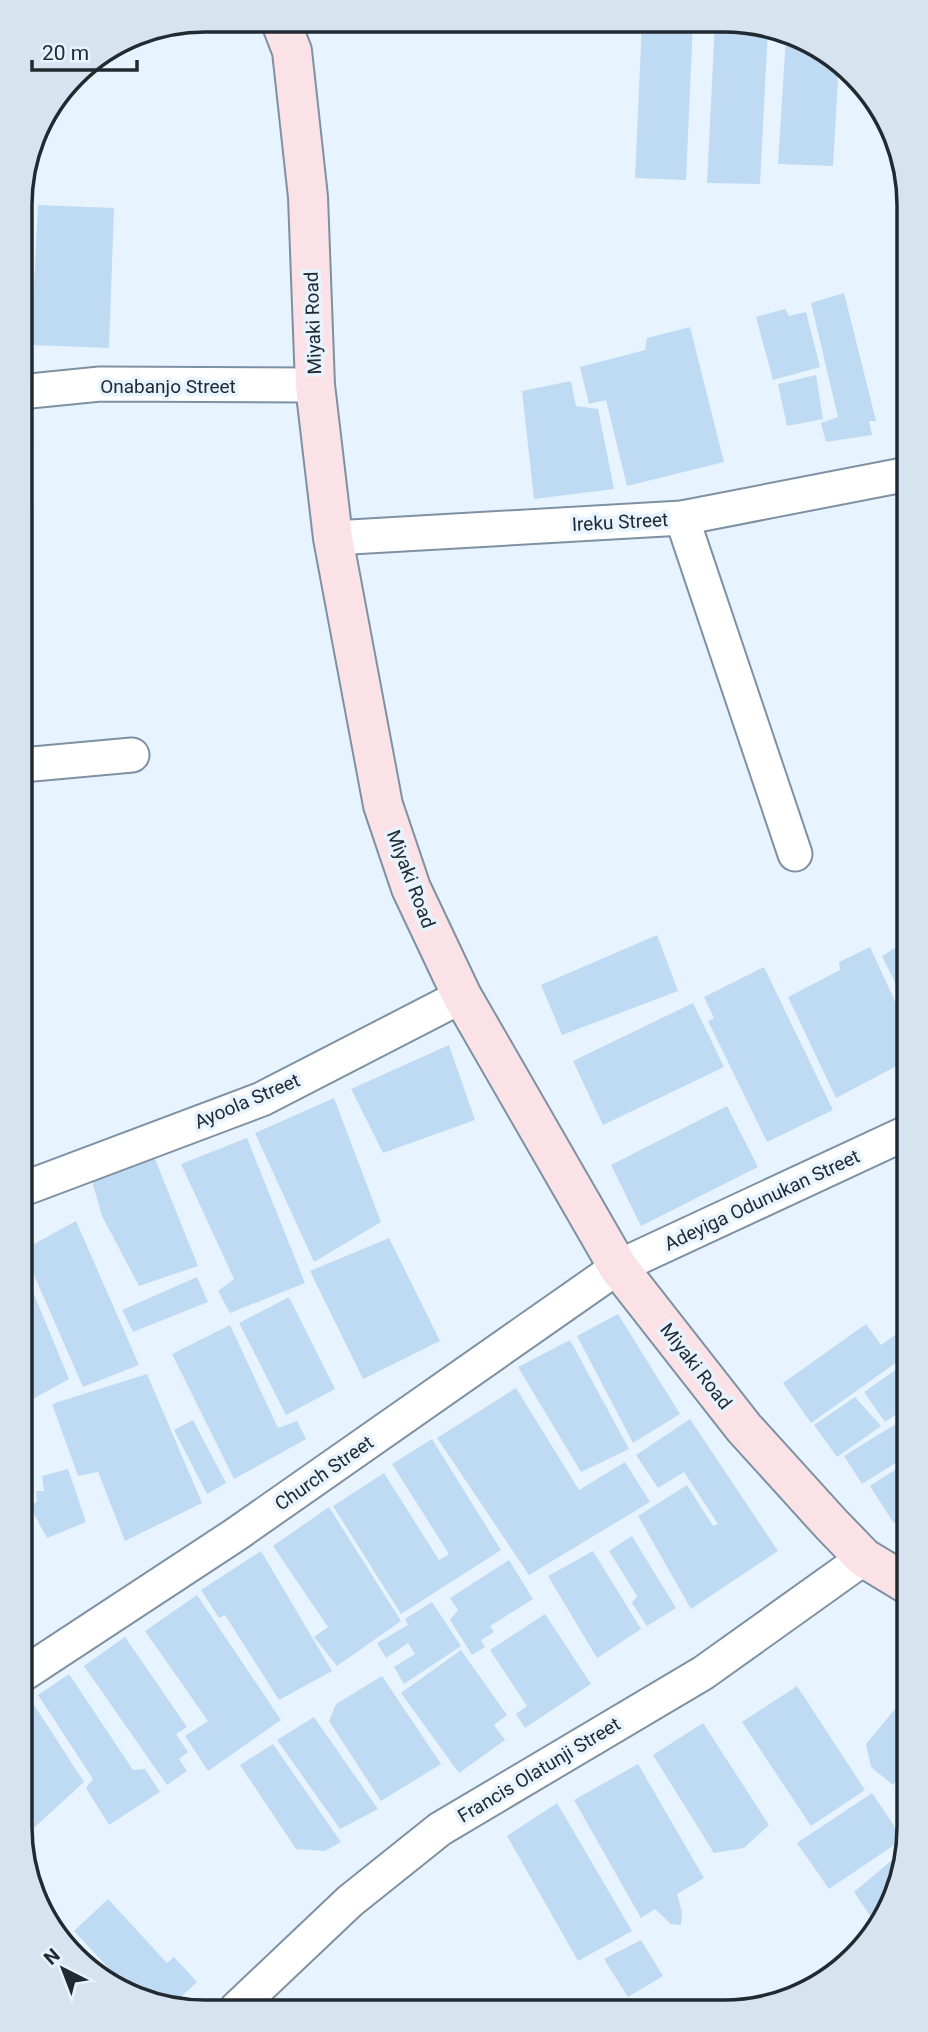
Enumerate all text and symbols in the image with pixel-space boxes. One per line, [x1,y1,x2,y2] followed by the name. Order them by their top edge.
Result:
[32,28,136,72] scale bar
[42,41,89,65] text: 20 m
[300,271,326,375] street label: Miyaki Road
[100,375,236,398] street label: Onabanjo Street
[571,508,669,536] street label: Ireku Street
[382,827,440,931] street label: Miyaki Road
[191,1068,303,1134] street label: Ayoola Street
[661,1145,863,1255] street label: Adeyiga Odunukan Street
[655,1318,737,1414] street label: Miyaki Road
[270,1431,378,1515] street label: Church Street
[454,1712,624,1828] street label: Francis Olatunji Street
[28,1934,98,2004] north arrow
[39,1944,65,1970] text: N

